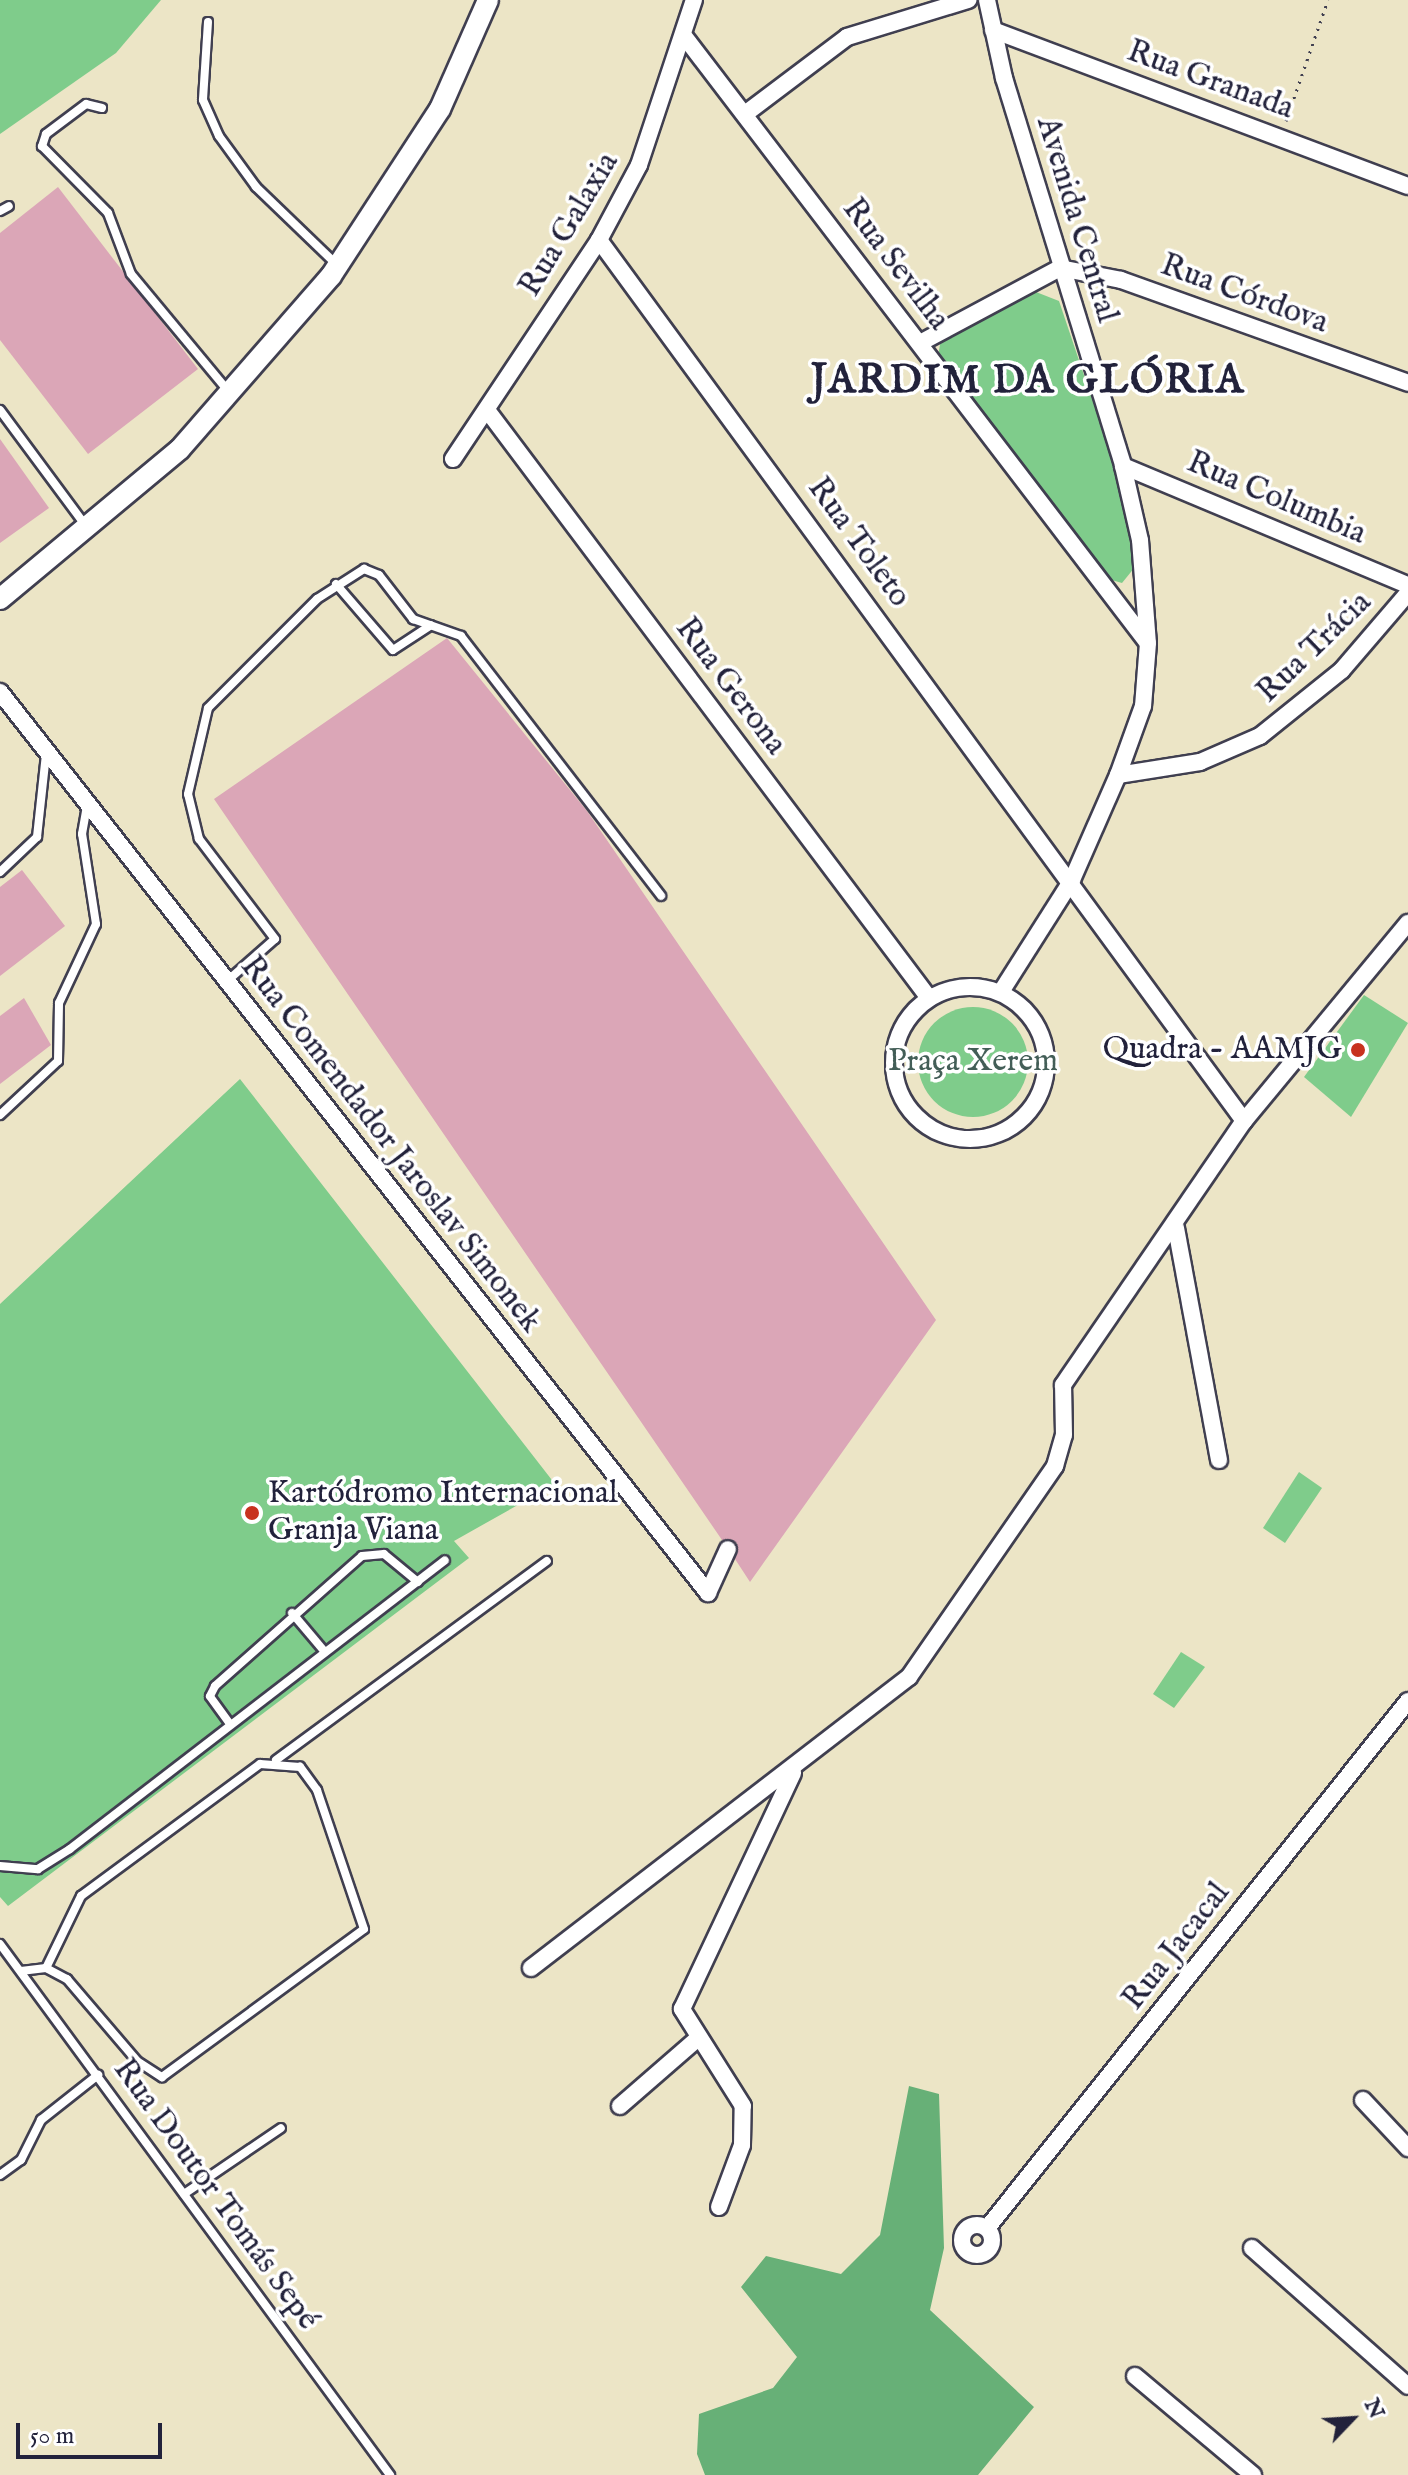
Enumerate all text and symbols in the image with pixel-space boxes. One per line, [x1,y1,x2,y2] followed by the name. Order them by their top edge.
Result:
[1122,33,1298,129] street label: Rua Granada
[1027,113,1125,327] street label: Avenida Central
[512,146,628,304] street label: Rua Galaxia
[833,192,957,338] street label: Rua Sevilha
[1155,247,1333,343] street label: Rua Córdova
[811,358,1245,406] district label: JARDIM DA GLÓRIA
[1181,444,1371,554] street label: Rua Columbia
[798,471,918,615] street label: Rua Toleto
[1250,584,1380,712] street label: Rua Trácia
[666,611,794,763] street label: Rua Gerona
[231,949,549,1341] street label: Rua Comendador Jaroslav Simonek
[1103,1031,1342,1069] place label: Quadra - AAMJG
[1349,1041,1367,1059] marker: Quadra - AAMJG
[888,1043,1058,1081] park label: Praça Xerem
[268,1476,618,1551] place label: Kartódromo Internacional Granja Viana
[243,1504,261,1522] marker: Kartódromo Internacional Granja Viana
[1115,1875,1239,2019] street label: Rua Jacacal
[104,2052,326,2338] street label: Rua Doutor Tomás Sepé
[1312,2379,1392,2459] north arrow
[1357,2394,1390,2423] text: N
[20,2407,166,2457] scale bar
[30,2421,74,2452] text: 50 m

